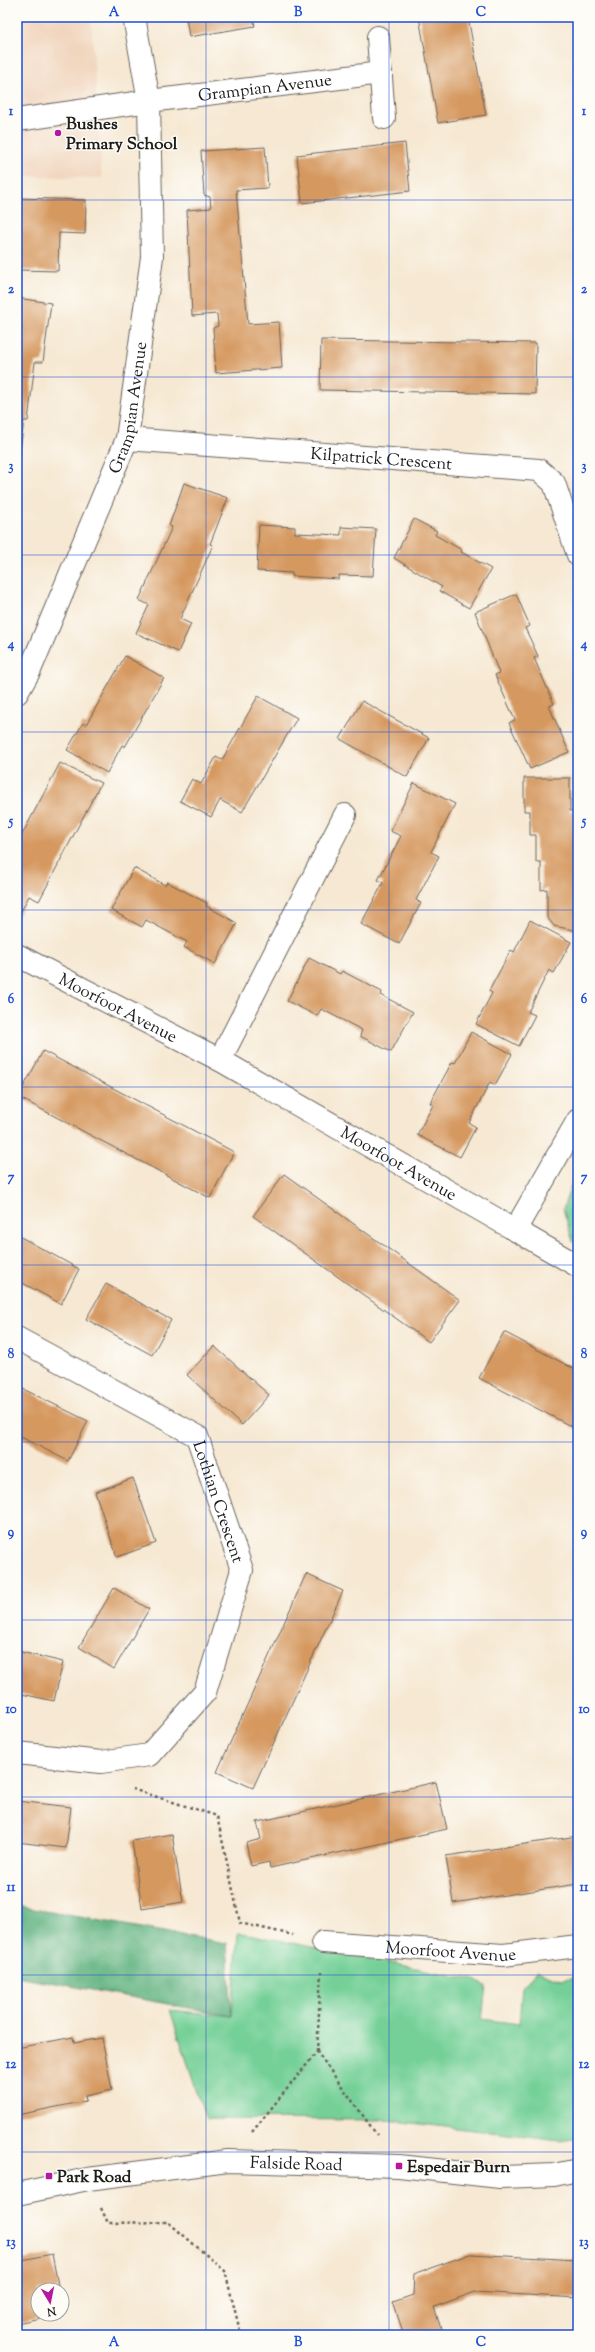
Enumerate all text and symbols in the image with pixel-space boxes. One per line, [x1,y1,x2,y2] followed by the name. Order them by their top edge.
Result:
[109,4,120,22] text: A
[294,4,303,22] text: B
[476,4,486,22] text: C
[197,69,333,109] street label: Grampian Avenue
[9,103,14,121] text: 1
[582,103,587,121] text: 1
[66,113,178,157] place label: Bushes Primary School
[53,128,63,138] marker: Bushes Primary School
[8,281,15,299] text: 2
[581,281,588,299] text: 2
[104,340,154,478] street label: Grampian Avenue
[309,443,453,477] street label: Kilpatrick Crescent
[8,458,14,476] text: 3
[581,458,587,476] text: 3
[7,636,15,654] text: 4
[580,636,588,654] text: 4
[8,813,14,831] text: 5
[581,813,587,831] text: 5
[54,968,181,1050] street label: Moorfoot Avenue
[8,991,15,1009] text: 6
[581,991,588,1009] text: 6
[335,1122,461,1208] street label: Moorfoot Avenue
[8,1169,15,1187] text: 7
[581,1169,588,1187] text: 7
[8,1346,15,1364] text: 8
[581,1346,588,1364] text: 8
[185,1438,249,1566] street label: Lothian Crescent
[8,1524,15,1542] text: 9
[581,1524,588,1542] text: 9
[5,1701,17,1719] text: 10
[578,1701,590,1719] text: 10
[7,1879,16,1897] text: 11
[580,1879,589,1897] text: 11
[384,1937,518,1969] street label: Moorfoot Avenue
[6,2056,17,2074] text: 12
[579,2056,590,2074] text: 12
[250,2152,343,2178] street label: Falside Road
[407,2156,511,2180] place label: Espedair Burn
[394,2161,404,2171] marker: Espedair Burn
[57,2166,132,2190] place label: Park Road
[44,2171,54,2181] marker: Park Road
[6,2234,16,2252] text: 13
[579,2234,589,2252] text: 13
[30,2282,70,2322] north arrow
[46,2302,58,2320] text: N
[109,2334,120,2352] text: A
[294,2334,303,2352] text: B
[476,2334,486,2352] text: C

